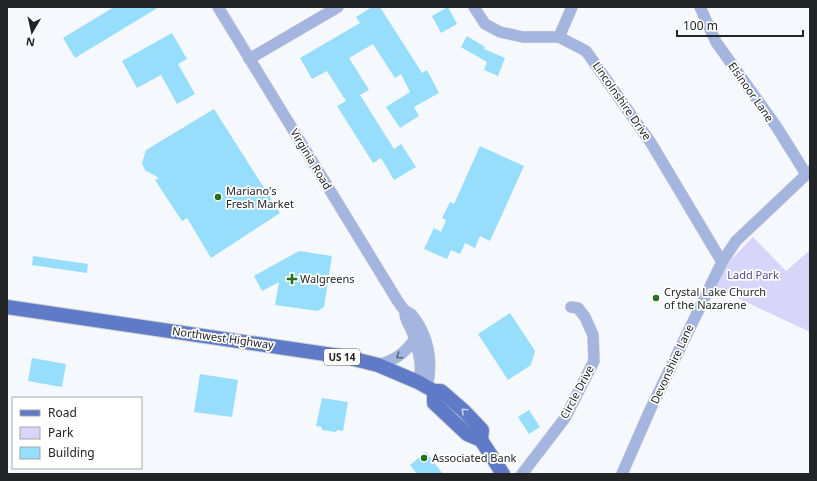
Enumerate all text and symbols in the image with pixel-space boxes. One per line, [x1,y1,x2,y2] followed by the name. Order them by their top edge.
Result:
[12,12,52,52] north arrow
[677,12,803,38] scale bar
[683,17,718,34] text: 100 m
[25,34,36,50] text: N
[590,59,655,143] street label: Lincolnshire Drive
[725,59,777,124] street label: Elsinoor Lane
[287,125,336,192] street label: Virginia Road
[226,183,294,211] place label: Mariano's Fresh Market
[213,192,223,202] marker: Mariano's Fresh Market
[727,267,779,282] park label: Ladd Park
[300,271,355,286] place label: Walgreens
[287,274,297,284] marker: Walgreens
[664,284,766,312] place label: Crystal Lake Church of the Nazarene
[651,293,661,303] marker: Crystal Lake Church of the Nazarene
[647,322,697,406] street label: Devonshire Lane
[171,323,275,352] street label: Northwest Highway
[324,349,360,365] road number: US 14
[396,351,403,359] one-way arrow
[556,362,597,421] street label: Circle Drive
[12,397,142,469] legend
[48,404,77,421] text: Road
[461,408,468,415] one-way arrow
[48,424,74,441] text: Park
[48,444,95,461] text: Building
[432,450,516,465] place label: Associated Bank
[419,453,429,463] marker: Associated Bank

